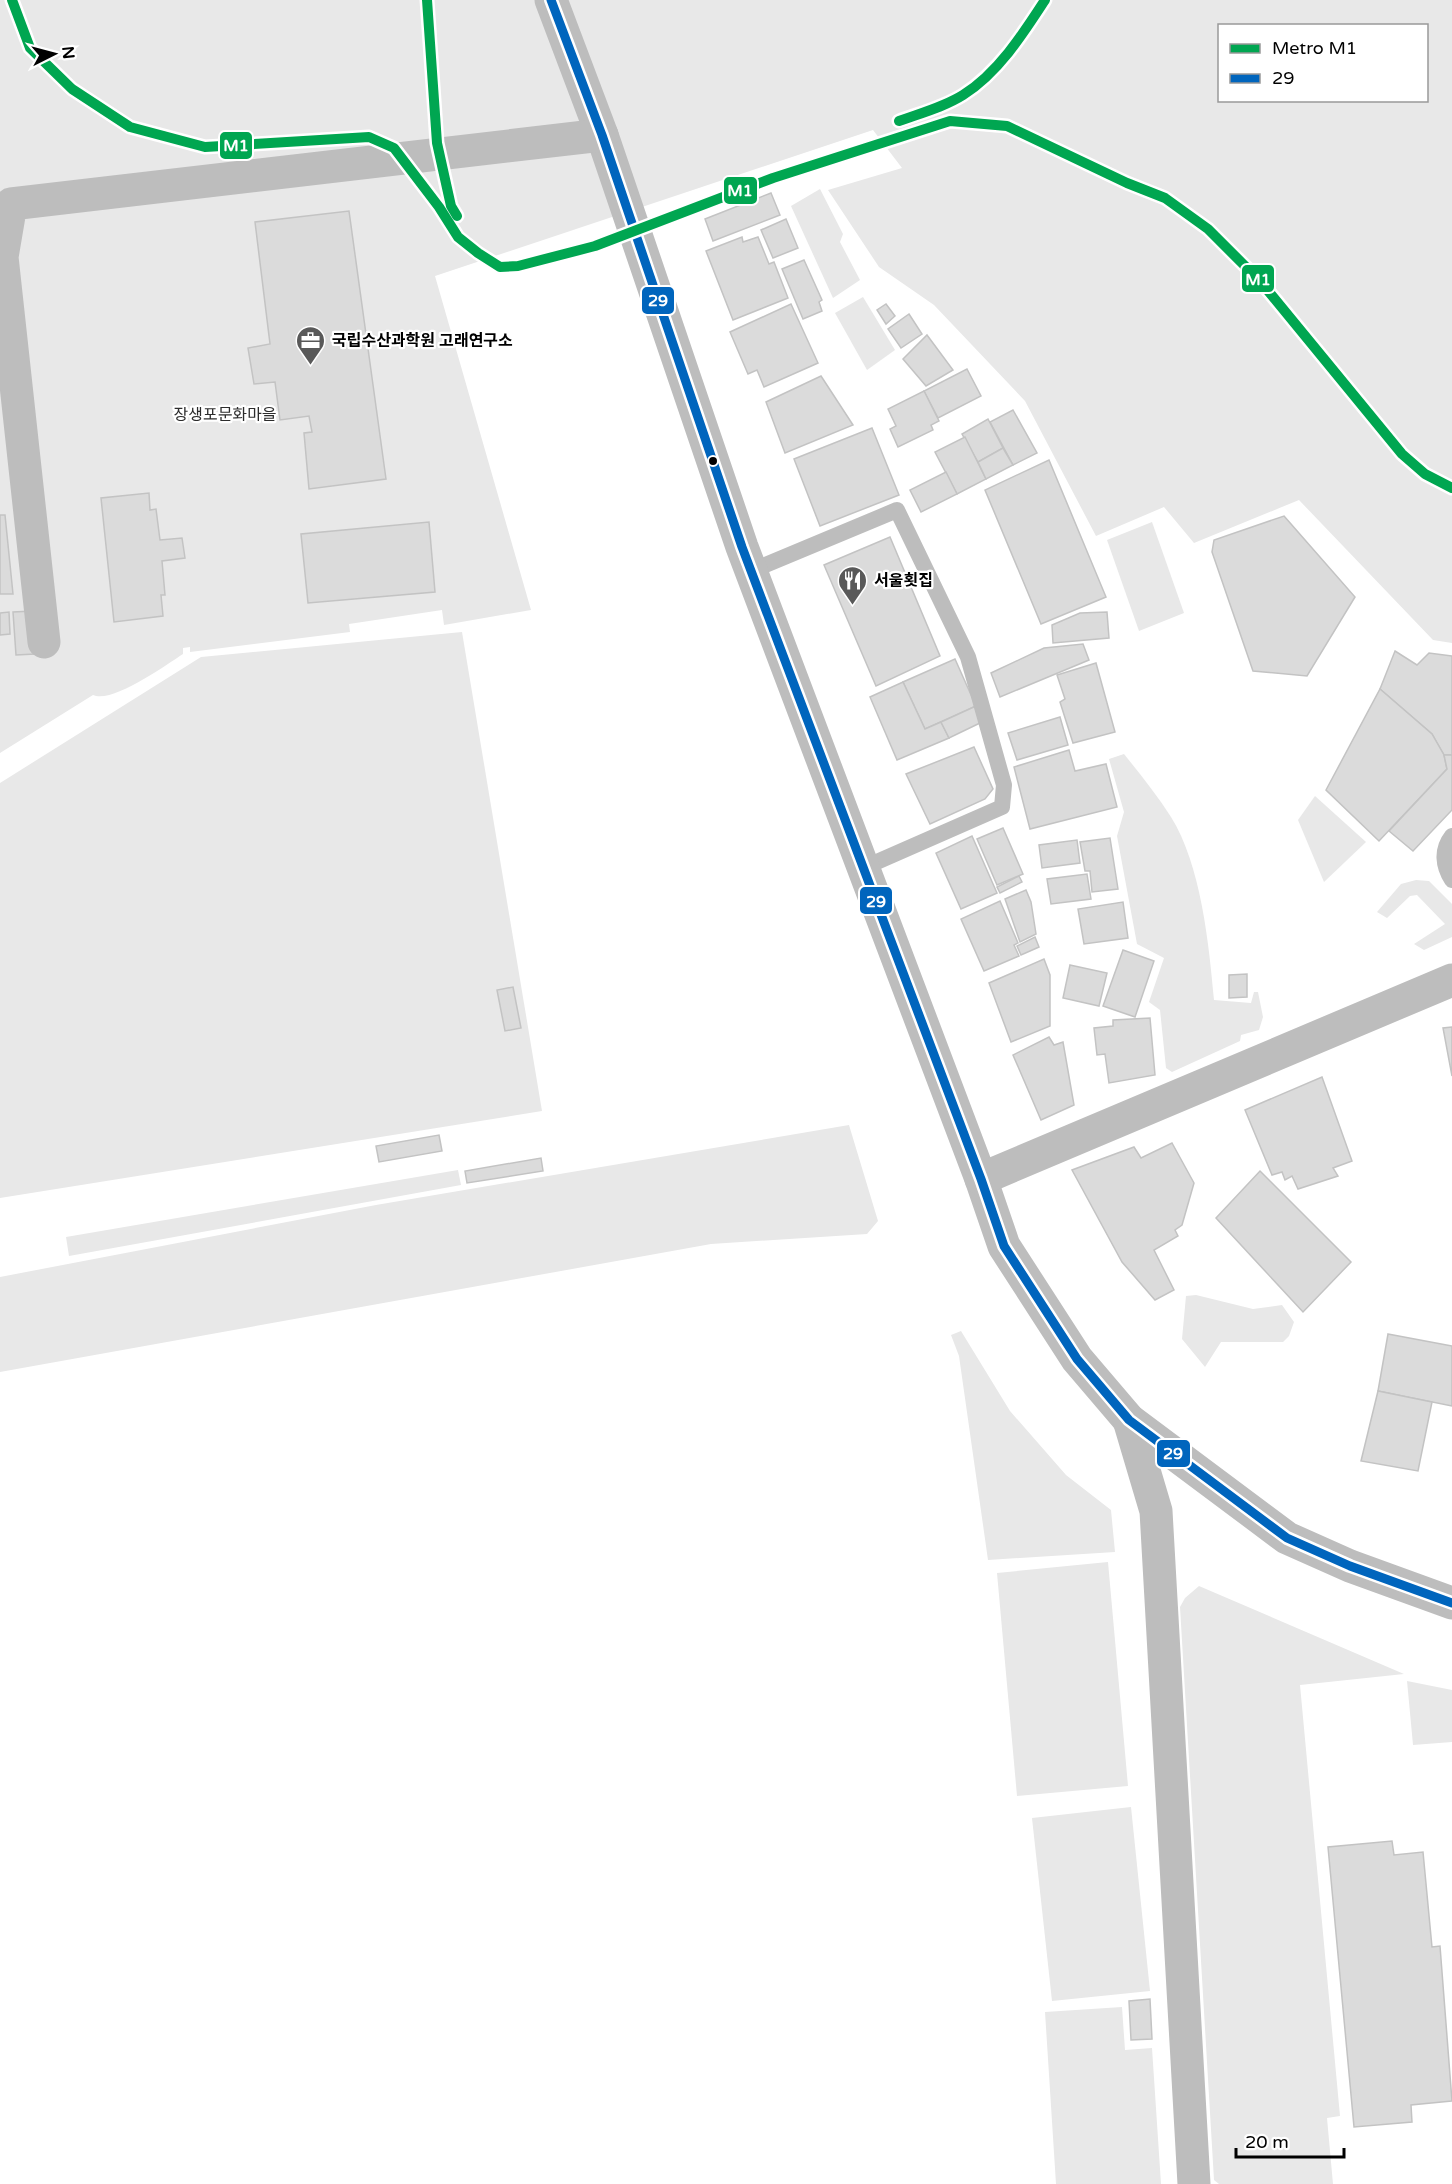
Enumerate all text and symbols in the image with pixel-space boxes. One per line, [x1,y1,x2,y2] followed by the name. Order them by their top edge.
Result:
[24,24,84,84] north arrow
[1218,24,1428,102] legend
[1272,37,1357,59] text: Metro M1
[57,45,79,60] text: N
[1272,67,1295,89] text: 29
[219,131,253,160] line badge: M1
[223,136,249,156] text: M1
[723,176,758,205] line badge: M1
[727,181,753,201] text: M1
[1241,264,1275,293] line badge: M1
[1245,270,1271,290] text: M1
[641,286,675,315] line badge: 29
[648,291,668,311] text: 29
[295,324,327,366] office icon: 국립수산과학원 고래연구소
[332,331,513,351] place label: 국립수산과학원 고래연구소
[173,405,277,425] park label: 장생포문화마을
[707,455,719,467] unlabelled marker
[837,564,869,606] restaurant icon: 서울횟집
[874,571,933,591] place label: 서울횟집
[859,886,893,915] line badge: 29
[866,892,886,912] text: 29
[1156,1439,1191,1468] line badge: 29
[1163,1444,1183,1464] text: 29
[1236,2121,1344,2159] scale bar
[1245,2131,1289,2153] text: 20 m

